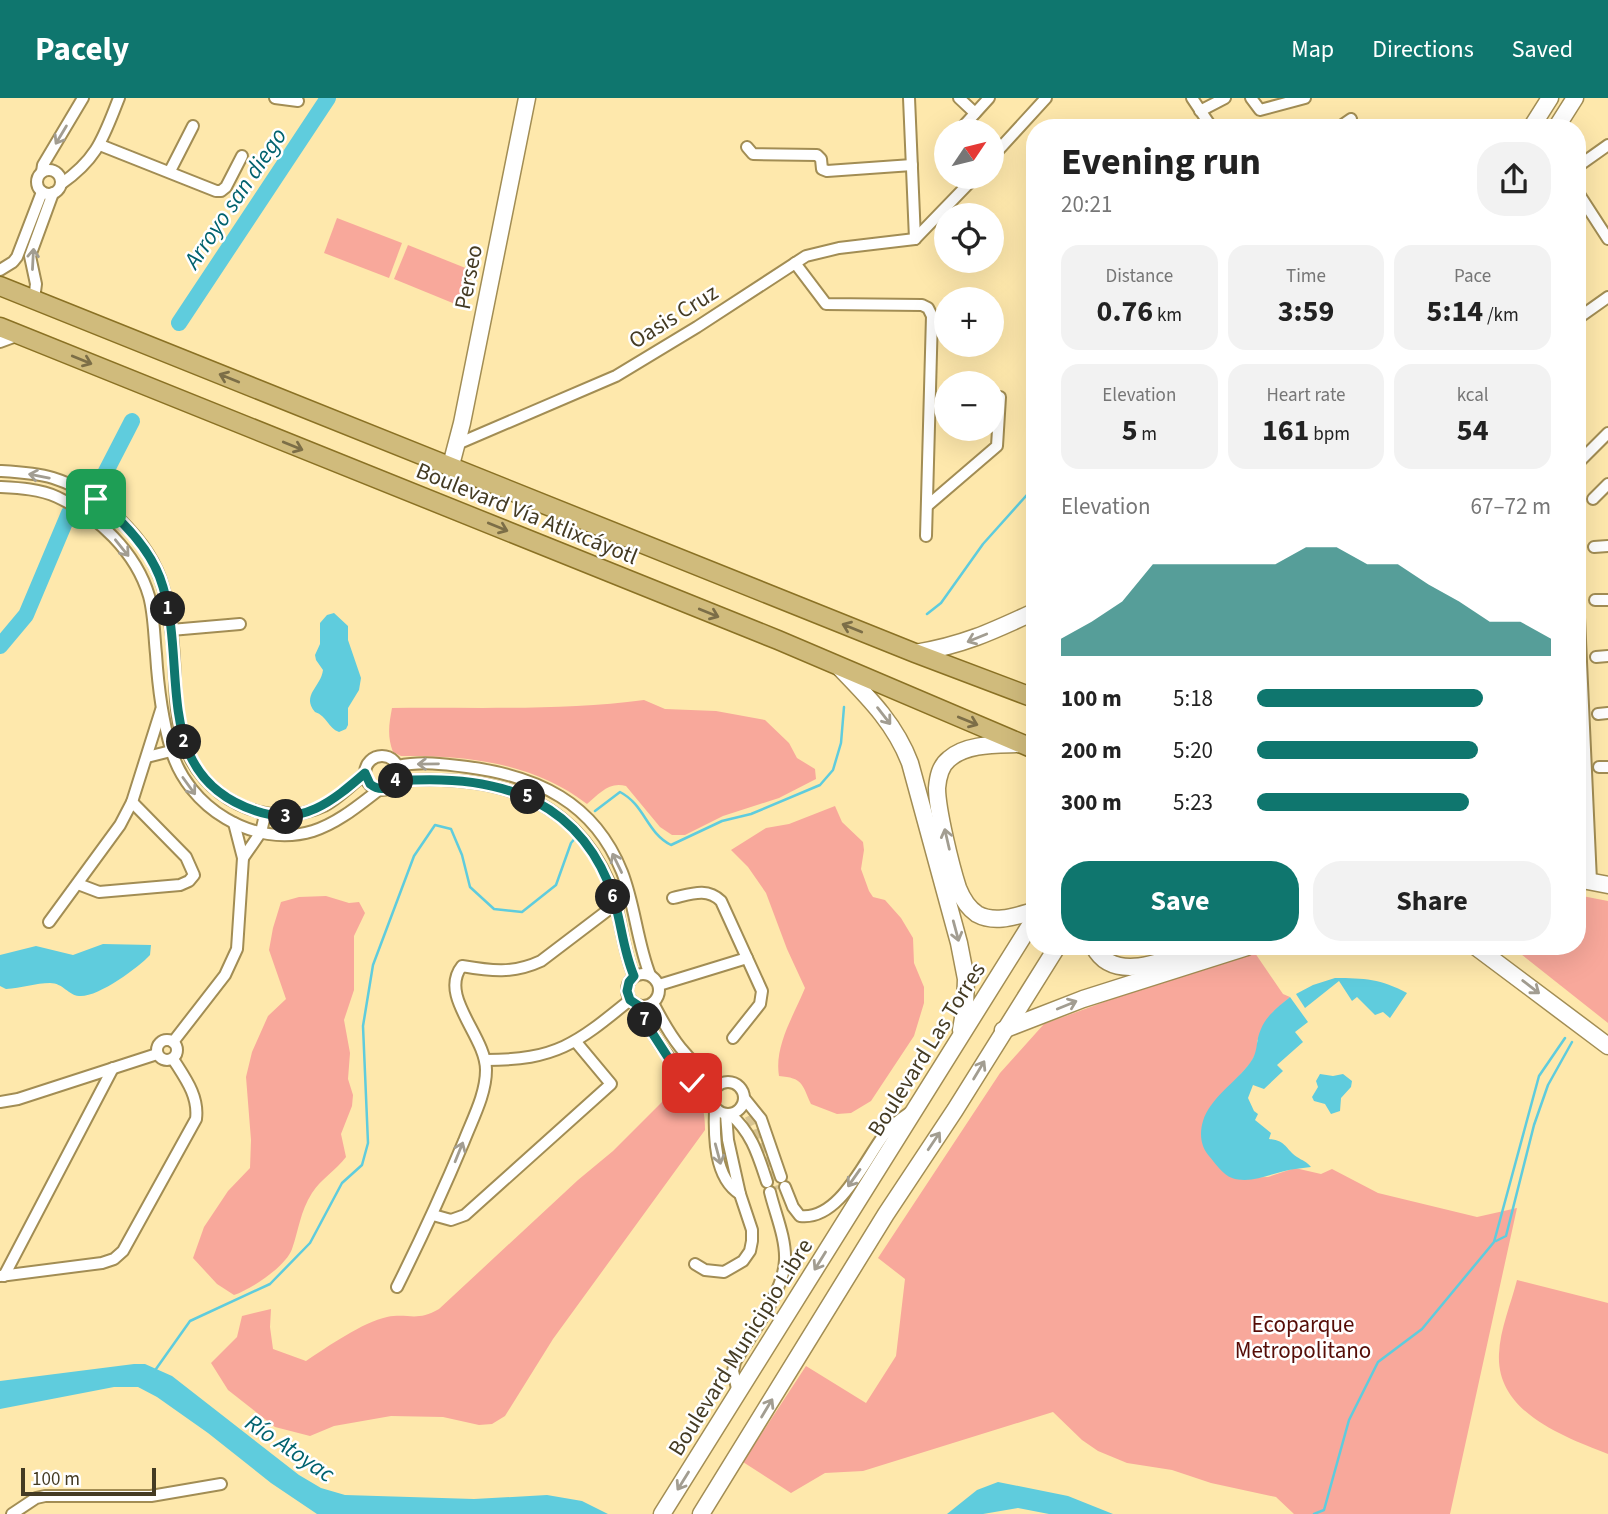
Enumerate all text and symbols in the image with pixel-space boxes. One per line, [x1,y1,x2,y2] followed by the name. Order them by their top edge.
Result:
[35,26,129,73] text: Pacely
[1291,32,1334,67] text: Map
[1372,32,1474,67] text: Directions
[1512,32,1573,67] text: Saved
[934,119,1004,189] north arrow
[934,119,1004,441] map controls
[174,121,296,277] water label: Arroyo san diego
[54,124,68,144] one-way arrow
[1061,135,1261,189] text: Evening run
[1477,142,1551,216] button: share
[1061,188,1112,221] text: 20:21
[934,203,1004,273] button: locate
[446,242,491,312] street label: Perseo
[26,248,39,271] one-way arrow
[1106,263,1173,290] text: Distance
[1286,263,1326,290] text: Time
[1454,263,1491,290] text: Pace
[622,276,725,357] street label: Oasis Cruz
[934,287,1004,357] button: +
[1097,290,1153,333] text: 0.76
[1278,290,1334,333] text: 3:59
[1427,290,1483,333] text: 5:14
[1153,302,1182,329] text: km
[1483,302,1519,329] text: /km
[71,355,92,368] one-way arrow
[218,370,240,383] one-way arrow
[934,371,1004,441] button: −
[1102,382,1176,409] text: Elevation
[1266,382,1345,409] text: Heart rate
[1457,382,1489,409] text: kcal
[1122,409,1137,452] text: 5
[1262,409,1309,452] text: 161
[1457,409,1489,452] text: 54
[1137,421,1157,448] text: m
[1309,421,1350,448] text: bpm
[281,440,303,453] one-way arrow
[411,454,643,573] street label: Boulevard Vía Atlixcáyotl
[28,468,51,482] one-way arrow
[66,469,126,529] pin
[77,480,115,518] icon: arrive
[1061,490,1151,523] text: Elevation
[1471,490,1551,523] text: 67–72 m
[487,522,508,535] one-way arrow
[114,538,130,556] one-way arrow
[150,592,186,626] pin: 1
[162,595,173,622] text: 1
[698,607,719,620] one-way arrow
[842,620,863,633] one-way arrow
[966,632,988,645] one-way arrow
[1061,682,1122,715] text: 100 m
[1173,682,1213,715] text: 5:18
[876,707,891,725] one-way arrow
[957,716,979,729] one-way arrow
[166,724,202,760] pin: 2
[178,728,189,755] text: 2
[1061,734,1122,767] text: 200 m
[1173,734,1213,767] text: 5:20
[416,757,439,770] one-way arrow
[378,764,414,798] pin: 4
[390,767,401,794] text: 4
[182,776,197,795] one-way arrow
[510,780,546,814] pin: 5
[522,783,533,810] text: 5
[1061,786,1122,819] text: 300 m
[1173,786,1213,819] text: 5:23
[268,800,304,834] pin: 3
[280,803,291,830] text: 3
[940,828,953,851] one-way arrow
[610,853,624,874] one-way arrow
[1061,861,1299,941] button: Save
[1313,861,1551,941] button: Share
[596,880,630,914] pin: 6
[607,883,618,910] text: 6
[950,919,963,941] one-way arrow
[859,956,993,1143] street label: Boulevard Las Torres
[1521,980,1540,995] one-way arrow
[1055,998,1077,1011] one-way arrow
[628,1002,662,1038] pin: 7
[639,1006,650,1033] text: 7
[662,1053,722,1113] pin
[973,1060,987,1080] one-way arrow
[673,1064,711,1102] icon: check
[927,1132,941,1152] one-way arrow
[454,1142,467,1164] one-way arrow
[712,1143,725,1165] one-way arrow
[846,1168,861,1187] one-way arrow
[660,1232,821,1462] street label: Boulevard Municipio Libre
[813,1251,828,1270] one-way arrow
[1235,1308,1371,1367] park label: Ecoparque Metropolitano
[760,1399,774,1419] one-way arrow
[238,1406,342,1492] water label: Río Atoyac
[21,1465,156,1497] scale bar
[32,1466,80,1493] text: 100 m
[676,1471,690,1490] one-way arrow

